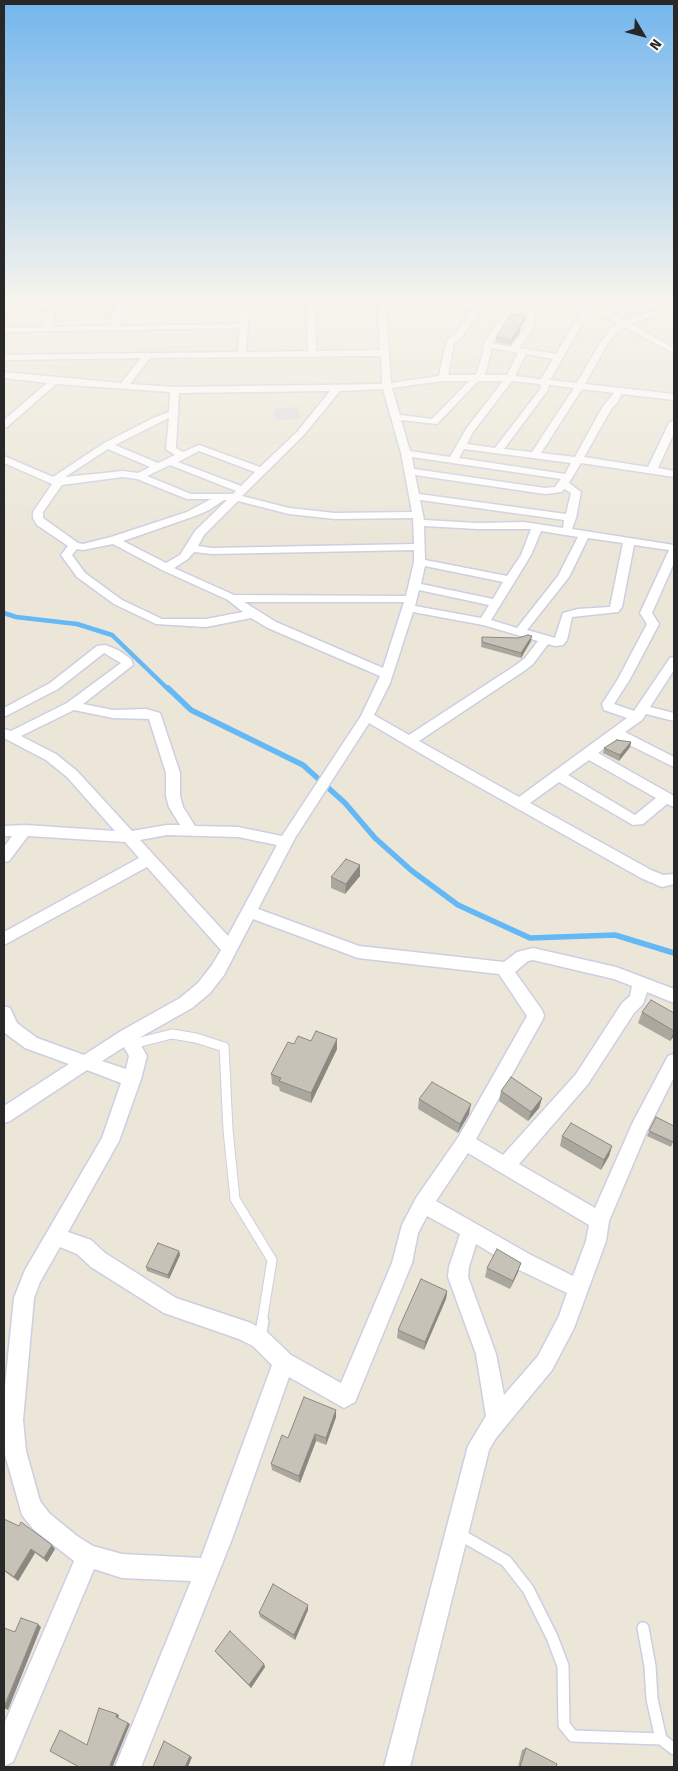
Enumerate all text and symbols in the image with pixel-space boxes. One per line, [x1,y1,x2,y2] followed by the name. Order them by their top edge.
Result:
[618,10,668,60] north arrow
[646,35,665,53] text: N

